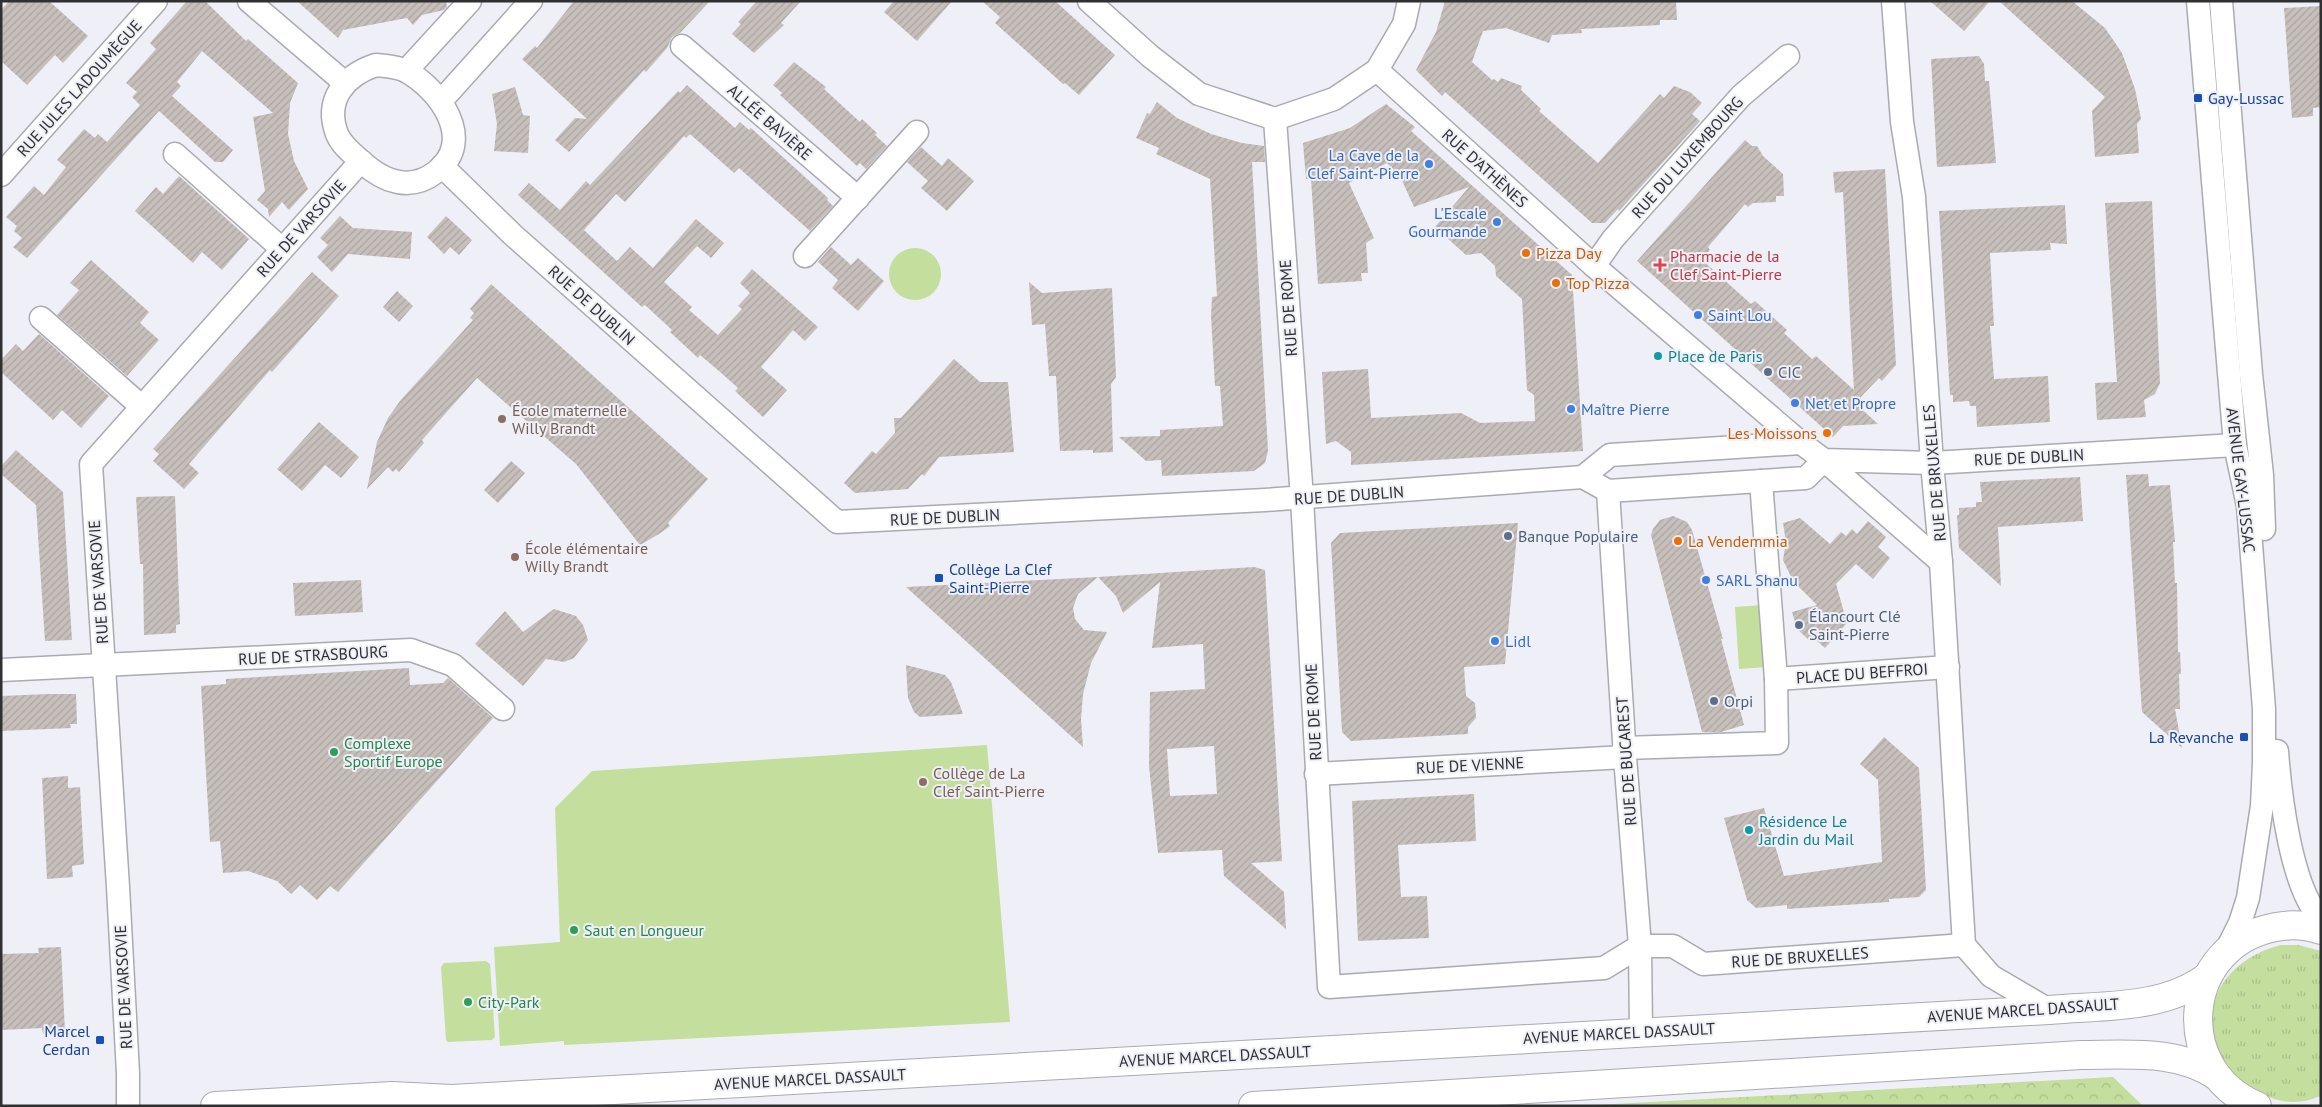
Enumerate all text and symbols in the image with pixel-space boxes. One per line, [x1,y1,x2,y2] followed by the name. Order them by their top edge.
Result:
[12,15,146,161] street label: RUE JULES LADOUMÈGUE
[724,80,816,164] street label: ALLÉE BAVIÈRE
[2208,88,2284,108] place label: Gay-Lussac
[1627,92,1747,222] street label: RUE DU LUXEMBOURG
[2192,92,2204,104] marker: Gay-Lussac
[1438,124,1532,212] street label: RUE D'ATHÈNES
[1307,145,1419,183] place label: La Cave de la Clef Saint-Pierre
[1423,158,1435,170] marker: La Cave de la Clef Saint-Pierre
[252,175,350,281] street label: RUE DE VARSOVIE
[1408,203,1487,241] place label: L'Escale Gourmande
[1491,216,1503,228] marker: L'Escale Gourmande
[1536,243,1602,263] place label: Pizza Day
[1670,246,1782,284] place label: Pharmacie de la Clef Saint-Pierre
[1520,247,1532,259] marker: Pizza Day
[1275,259,1301,357] street label: RUE DE ROME
[1654,259,1666,271] marker: Pharmacie de la Clef Saint-Pierre
[544,261,640,349] street label: RUE DE DUBLIN
[1566,273,1630,293] place label: Top Pizza
[1550,277,1562,289] marker: Top Pizza
[1708,305,1772,325] place label: Saint Lou
[1692,309,1704,321] marker: Saint Lou
[1668,346,1763,366] place label: Place de Paris
[1652,350,1664,362] marker: Place de Paris
[1778,362,1801,382] place label: CIC
[1762,366,1774,378] marker: CIC
[1805,393,1896,413] place label: Net et Propre
[1789,397,1801,409] marker: Net et Propre
[1581,399,1670,419] place label: Maître Pierre
[512,400,627,438] place label: École maternelle Willy Brandt
[1565,403,1577,415] marker: Maître Pierre
[1918,404,1950,542] street label: RUE DE BRUXELLES
[2222,406,2260,554] street label: AVENUE GAY-LUSSAC
[496,413,508,425] marker: École maternelle Willy Brandt
[1727,423,1817,443] place label: Les Moissons
[1821,427,1833,439] marker: Les Moissons
[1974,444,2084,470] street label: RUE DE DUBLIN
[1293,481,1405,509] street label: RUE DE DUBLIN
[890,504,1000,530] street label: RUE DE DUBLIN
[84,519,112,645] street label: RUE DE VARSOVIE
[1518,526,1638,546] place label: Banque Populaire
[1502,530,1514,542] marker: Banque Populaire
[1688,531,1788,551] place label: La Vendemmia
[1672,535,1684,547] marker: La Vendemmia
[525,538,648,576] place label: École élémentaire Willy Brandt
[509,551,521,563] marker: École élémentaire Willy Brandt
[949,559,1053,597] place label: Collège La Clef Saint-Pierre
[1716,570,1798,590] place label: SARL Shanu
[933,572,945,584] marker: Collège La Clef Saint-Pierre
[1700,574,1712,586] marker: SARL Shanu
[1809,606,1901,644] place label: Élancourt Clé Saint-Pierre
[1793,619,1805,631] marker: Élancourt Clé Saint-Pierre
[1505,631,1531,651] place label: Lidl
[1489,635,1501,647] marker: Lidl
[238,641,388,669] street label: RUE DE STRASBOURG
[1795,658,1929,688] street label: PLACE DU BEFFROI
[1300,663,1326,761] street label: RUE DE ROME
[1724,691,1753,711] place label: Orpi
[1708,695,1720,707] marker: Orpi
[1612,696,1640,826] street label: RUE DE BUCAREST
[2149,727,2234,747] place label: La Revanche
[2238,731,2250,743] marker: La Revanche
[344,733,443,771] place label: Complexe Sportif Europe
[328,746,340,758] marker: Complexe Sportif Europe
[1416,752,1524,778] street label: RUE DE VIENNE
[933,763,1045,801] place label: Collège de La Clef Saint-Pierre
[917,776,929,788] marker: Collège de La Clef Saint-Pierre
[1758,811,1854,849] place label: Résidence Le Jardin du Mail
[1743,824,1755,836] marker: Résidence Le Jardin du Mail
[584,920,705,940] place label: Saut en Longueur
[110,924,136,1050] street label: RUE DE VARSOVIE
[568,924,580,936] marker: Saut en Longueur
[1731,942,1869,972] street label: RUE DE BRUXELLES
[478,992,540,1012] place label: City-Park
[1926,993,2120,1027] street label: AVENUE MARCEL DASSAULT
[462,996,474,1008] marker: City-Park
[1523,1018,1716,1048] street label: AVENUE MARCEL DASSAULT
[43,1021,90,1059] place label: Marcel Cerdan
[94,1034,106,1046] marker: Marcel Cerdan
[1119,1041,1312,1071] street label: AVENUE MARCEL DASSAULT
[714,1064,907,1094] street label: AVENUE MARCEL DASSAULT

